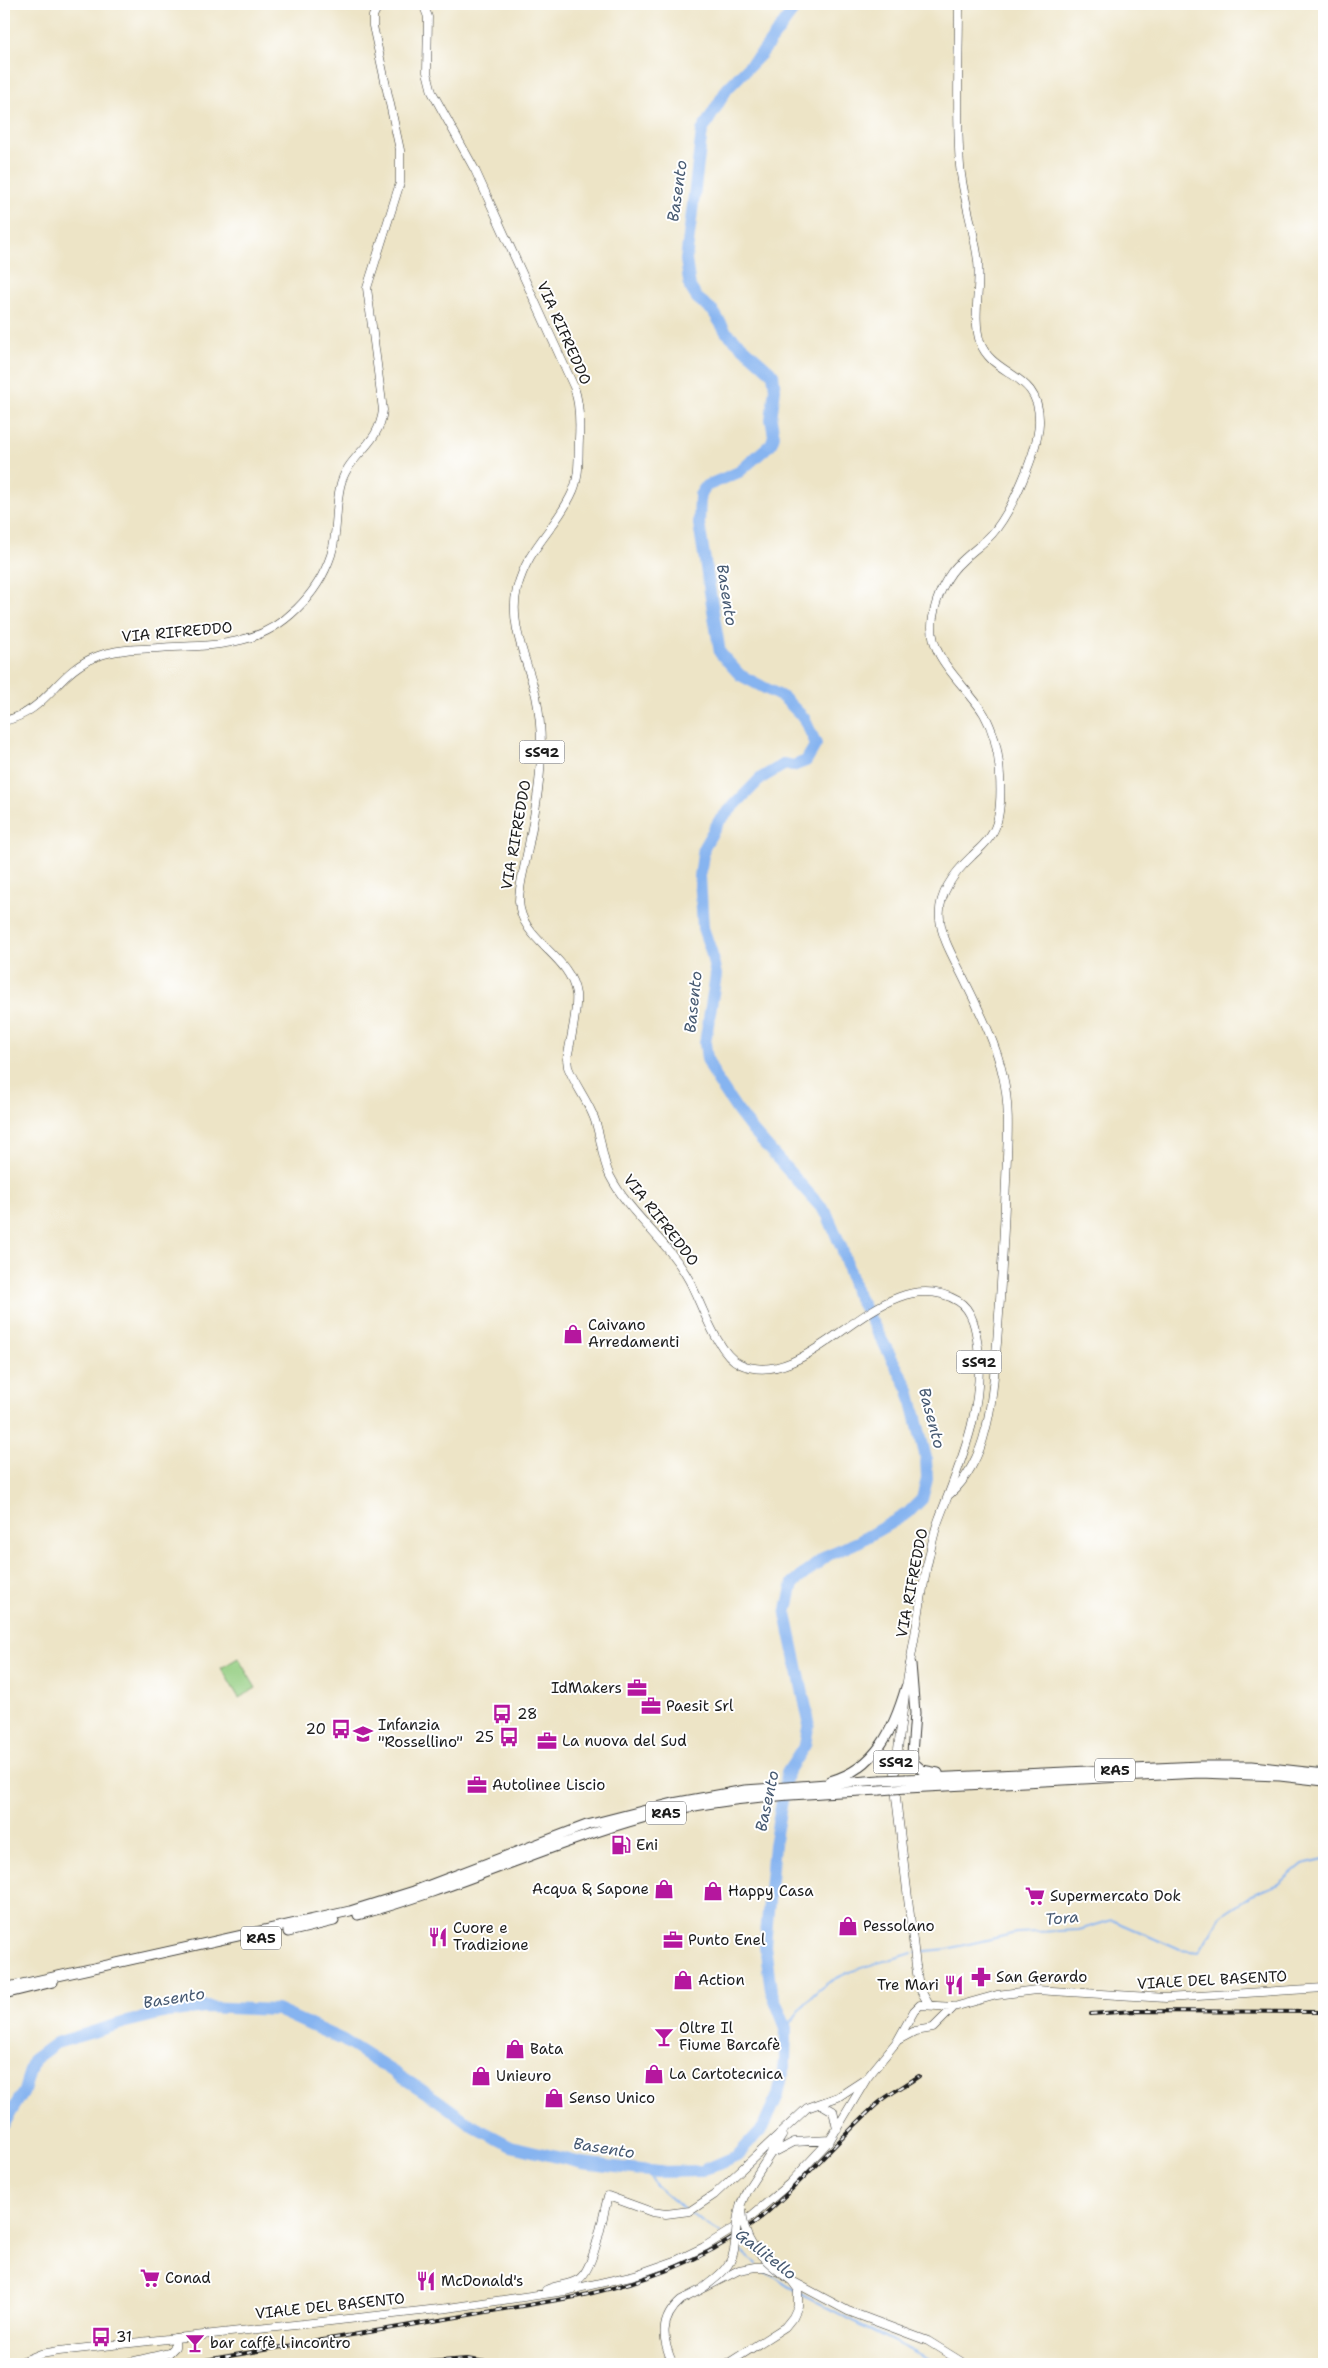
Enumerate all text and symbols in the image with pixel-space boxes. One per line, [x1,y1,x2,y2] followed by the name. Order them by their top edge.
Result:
[662,158,692,223] water label: Basento
[532,278,596,388] street label: VIA RIFREDDO
[712,563,742,628] water label: Basento
[121,617,233,647] street label: VIA RIFREDDO
[520,740,564,764] road number: SS92
[496,779,536,891] street label: VIA RIFREDDO
[679,970,707,1034] water label: Basento
[619,1170,703,1270] street label: VIA RIFREDDO
[588,1315,680,1352] place label: Caivano Arredamenti
[562,1323,584,1345] shop icon: Caivano Arredamenti
[956,1350,1002,1374] road number: SS92
[914,1385,950,1451] water label: Basento
[892,1527,932,1639] street label: VIA RIFREDDO
[626,1677,648,1699] office icon: IdMakers
[551,1678,622,1698] place label: IdMakers
[640,1695,662,1717] office icon: Paesit Srl
[666,1696,734,1716] place label: Paesit Srl
[491,1703,513,1725] bus stop icon: 28
[517,1704,538,1724] place label: 28
[378,1715,463,1752] place label: Infanzia "Rossellino"
[330,1718,352,1740] bus stop icon: 20
[305,1719,326,1739] place label: 20
[352,1723,374,1745] school or university icon: Infanzia "Rossellino"
[498,1726,520,1748] bus stop icon: 25
[475,1727,494,1747] place label: 25
[536,1730,558,1752] office icon: La nuova del Sud
[562,1731,687,1751] place label: La nuova del Sud
[874,1750,918,1774] road number: SS92
[1095,1758,1135,1782] road number: RA5
[750,1768,784,1834] water label: Basento
[466,1774,488,1796] office icon: Autolinee Liscio
[492,1775,605,1795] place label: Autolinee Liscio
[646,1802,686,1825] road number: RA5
[610,1834,632,1856] fuel station icon: Eni
[636,1835,658,1855] place label: Eni
[653,1878,675,1900] shop icon: Acqua & Sapone
[532,1879,649,1899] place label: Acqua & Sapone
[702,1880,724,1902] shop icon: Happy Casa
[728,1881,814,1901] place label: Happy Casa
[1024,1885,1046,1907] supermarket icon: Supermercato Dok
[1050,1886,1181,1906] place label: Supermercato Dok
[1044,1906,1080,1930] water label: Tora
[837,1915,859,1937] shop icon: Pessolano
[863,1916,935,1936] place label: Pessolano
[453,1918,529,1955] place label: Cuore e Tradizione
[241,1926,281,1950] road number: RA5
[427,1926,449,1948] restaurant icon: Cuore e Tradizione
[662,1929,684,1951] office icon: Punto Enel
[688,1930,766,1950] place label: Punto Enel
[970,1966,992,1988] pharmacy icon: San Gerardo
[1136,1966,1288,1994] street label: VIALE DEL BASENTO
[996,1967,1087,1987] place label: San Gerardo
[672,1969,694,1991] shop icon: Action
[698,1970,745,1990] place label: Action
[943,1974,965,1996] restaurant icon: Tre Mari
[877,1975,939,1995] place label: Tre Mari
[142,1983,207,2013] water label: Basento
[679,2018,780,2055] place label: Oltre Il Fiume Barcafè
[653,2026,675,2048] bar icon: Oltre Il Fiume Barcafè
[504,2038,526,2060] shop icon: Bata
[530,2039,564,2059] place label: Bata
[643,2063,665,2085] shop icon: La Cartotecnica
[669,2064,783,2084] place label: La Cartotecnica
[470,2065,492,2087] shop icon: Unieuro
[496,2066,551,2086] place label: Unieuro
[543,2087,565,2109] shop icon: Senso Unico
[569,2088,655,2108] place label: Senso Unico
[572,2133,637,2163] water label: Basento
[731,2224,801,2285] water label: Gallitello
[139,2267,161,2289] supermarket icon: Conad
[165,2268,211,2288] place label: Conad
[415,2270,437,2292] restaurant icon: McDonald's
[441,2271,523,2291] place label: McDonald's
[254,2288,406,2324] street label: VIALE DEL BASENTO
[90,2326,112,2348] bus stop icon: 31
[116,2327,132,2347] place label: 31
[184,2332,206,2354] bar icon: bar caffè l incontro
[210,2333,351,2353] place label: bar caffè l incontro

